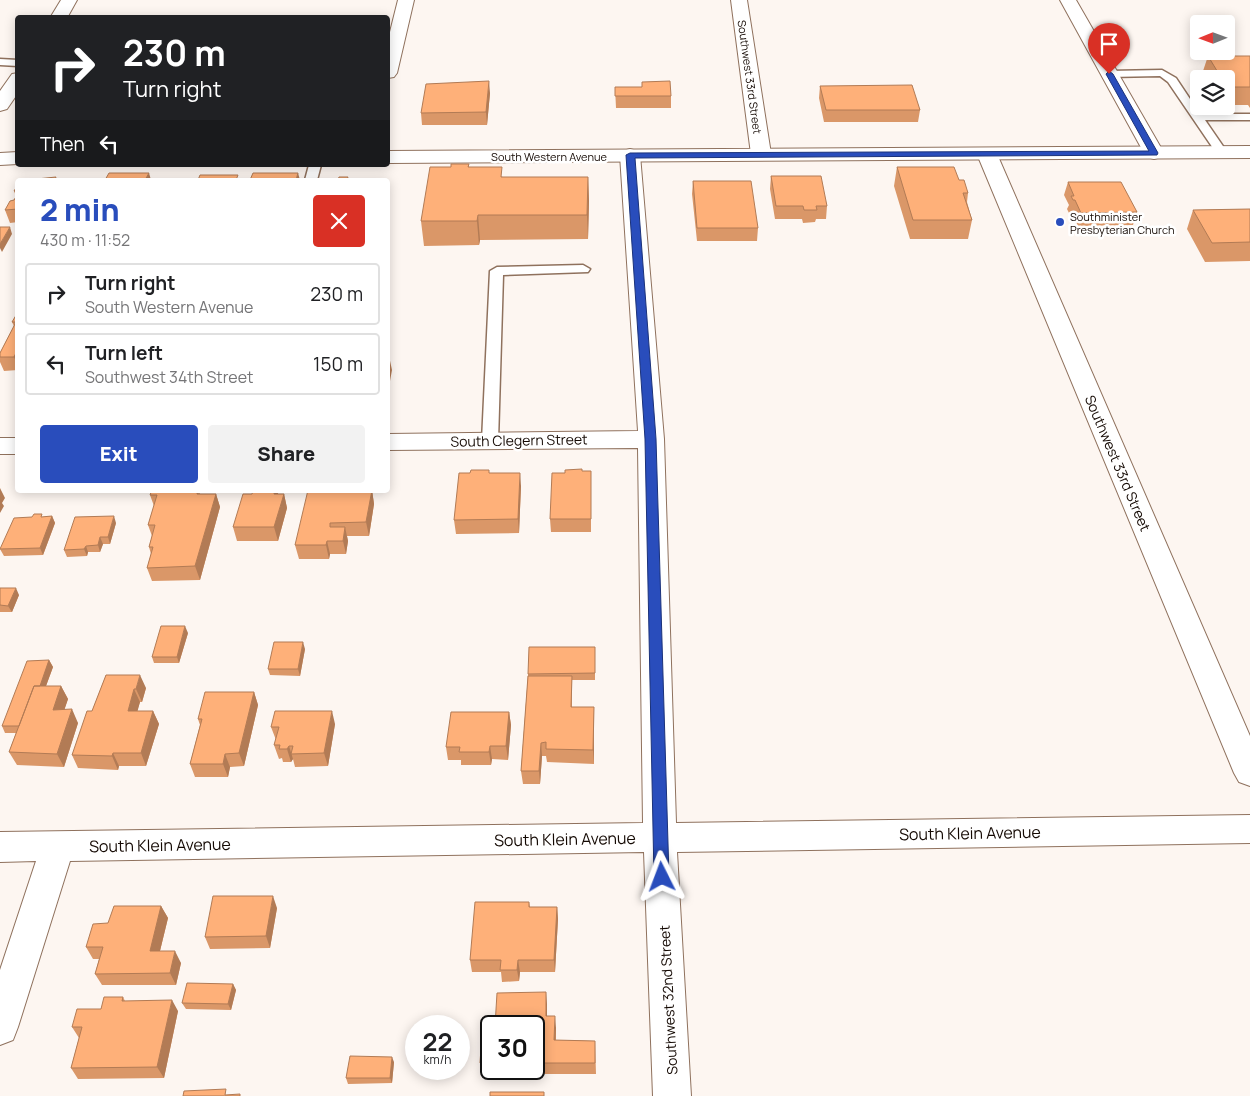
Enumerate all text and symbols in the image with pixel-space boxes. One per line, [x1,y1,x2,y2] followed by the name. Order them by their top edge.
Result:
[1190,15,1235,60] north arrow
[1190,15,1235,115] map controls
[735,19,765,135] street label: Southwest 33rd Street
[1088,23,1130,74] pin
[123,29,226,77] text: 230 m
[1095,30,1123,58] icon: arrive
[40,35,105,100] icon: right
[1190,70,1235,115] button: layers
[123,74,221,104] text: Turn right
[95,130,123,158] icon: left
[40,131,85,157] text: Then
[491,149,607,164] street label: South Western Avenue
[40,189,120,230] text: 2 min
[313,195,365,247] button: close
[1070,209,1175,237] place label: Southminister Presbyterian Church
[1054,216,1066,228] marker: Southminister Presbyterian Church
[40,229,130,251] text: 430 m · 11:52
[85,270,175,296] text: Turn right
[42,280,70,308] icon: right
[310,281,363,307] text: 230 m
[85,296,253,318] text: South Western Avenue
[85,340,163,366] text: Turn left
[42,350,70,378] icon: left
[313,351,363,377] text: 150 m
[85,366,253,388] text: Southwest 34th Street
[1081,392,1155,534] street label: Southwest 33rd Street
[40,425,198,483] button: Exit
[208,425,365,483] button: Share
[450,429,588,451] street label: South Clegern Street
[899,821,1041,845] street label: South Klein Avenue
[494,827,636,851] street label: South Klein Avenue
[89,833,231,857] street label: South Klein Avenue
[635,850,687,902] position arrow
[655,924,681,1075] street label: Southwest 32nd Street
[480,1015,545,1080] speed limit sign: 30
[423,1024,452,1059] text: 22
[424,1051,451,1068] text: km/h

